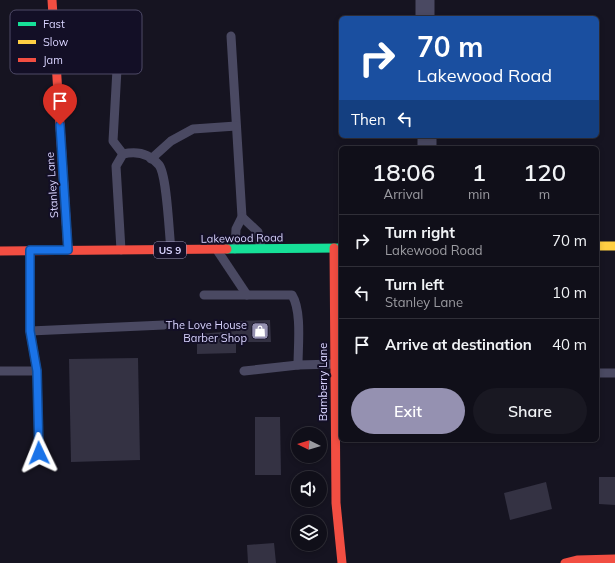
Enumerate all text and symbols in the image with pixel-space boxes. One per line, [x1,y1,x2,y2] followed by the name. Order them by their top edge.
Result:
[10,10,142,74] legend
[43,17,65,31] text: Fast
[417,29,483,64] text: 70 m
[351,32,403,84] icon: right
[43,35,69,49] text: Slow
[43,53,63,67] text: Jam
[417,64,552,87] text: Lakewood Road
[43,84,77,125] pin
[49,90,71,112] icon: arrive
[394,108,416,130] icon: left
[351,110,386,129] text: Then
[43,152,61,218] street label: Stanley Lane
[372,157,435,187] text: 18:06
[472,157,486,187] text: 1
[523,157,566,187] text: 120
[384,186,423,202] text: Arrival
[468,186,490,202] text: min
[539,186,550,202] text: m
[385,223,455,242] text: Turn right
[201,230,283,246] street label: Lakewood Road
[351,230,373,252] icon: right
[552,231,587,250] text: 70 m
[154,242,186,258] road number: US 9
[385,242,483,258] text: Lakewood Road
[385,275,444,294] text: Turn left
[351,282,373,304] icon: left
[552,283,587,302] text: 10 m
[385,294,463,310] text: Stanley Lane
[166,318,247,345] place label: The Love House Barber Shop
[250,321,270,341] shop icon: The Love House Barber Shop
[351,334,373,356] icon: arrive
[385,335,532,354] text: Arrive at destination
[552,335,587,354] text: 40 m
[316,343,330,421] street label: Bamberry Lane
[351,388,465,434] button: Exit
[473,388,587,434] button: Share
[291,427,327,463] north arrow
[291,427,327,551] map controls
[18,432,60,474] position arrow
[291,471,327,507] button: sound
[291,515,327,551] button: layers

